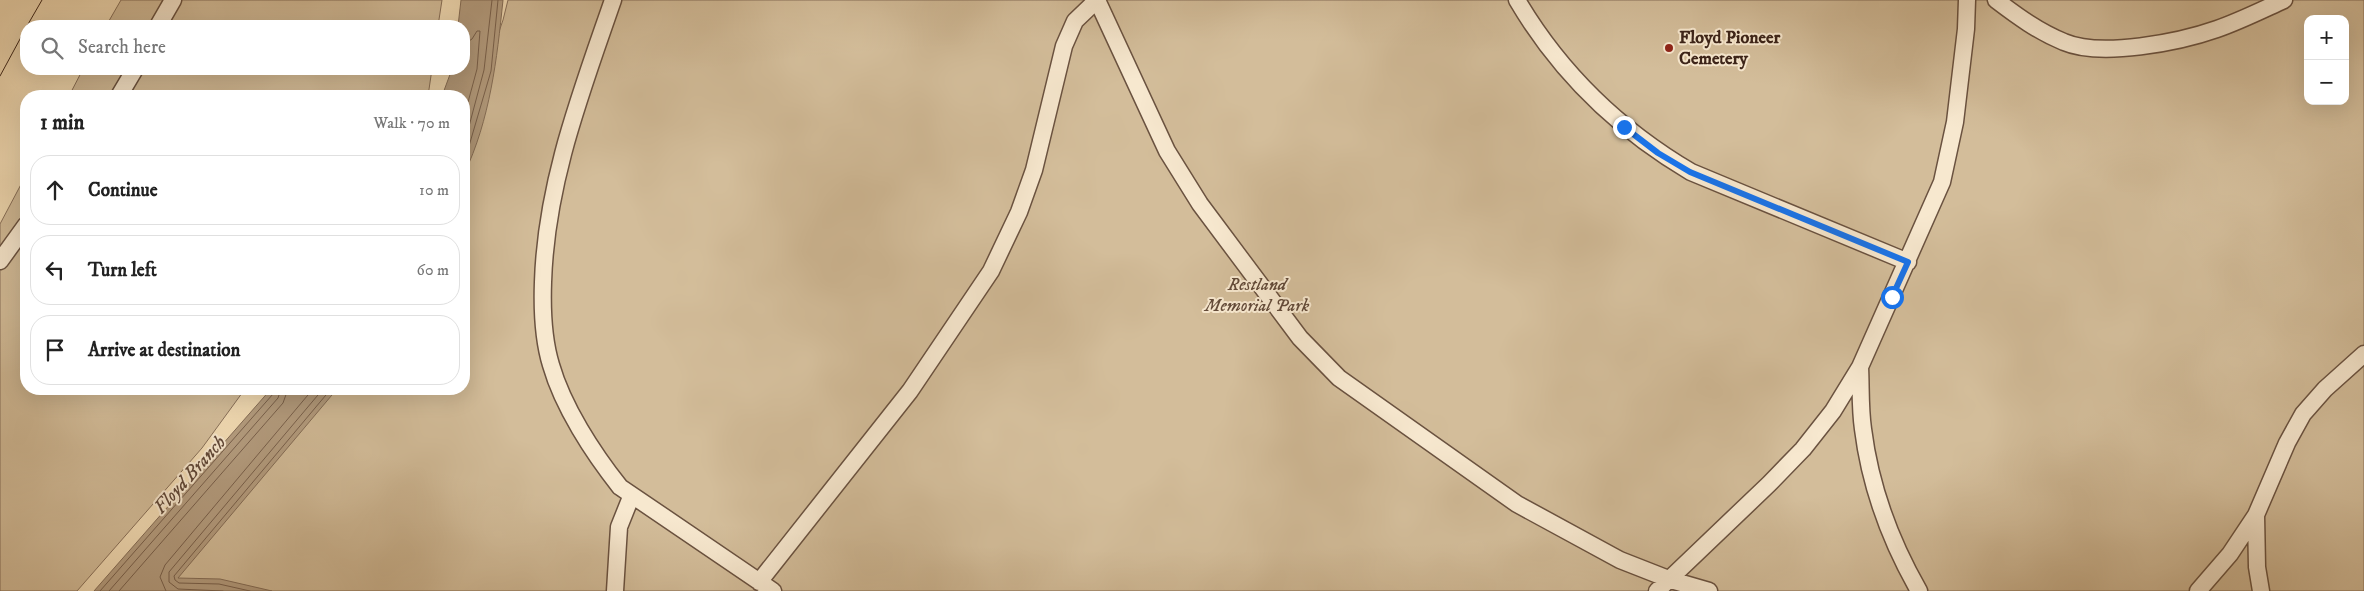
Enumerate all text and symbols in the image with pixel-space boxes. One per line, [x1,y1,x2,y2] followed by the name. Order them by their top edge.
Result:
[2304,15,2349,105] map controls
[2304,15,2349,60] button: +
[20,20,470,75] search box
[1679,27,1781,70] place label: Floyd Pioneer Cemetery
[38,34,66,62] icon: search
[78,36,166,59] text: Search here
[1663,42,1675,54] marker: Floyd Pioneer Cemetery
[2304,60,2349,105] button: −
[40,110,84,136] text: 1 min
[374,113,450,133] text: Walk · 70 m
[1613,116,1636,139] route end
[41,176,69,204] icon: ahead
[88,179,158,202] text: Continue
[419,180,449,200] text: 10 m
[41,256,69,284] icon: left
[88,259,157,282] text: Turn left
[417,260,449,280] text: 60 m
[1203,274,1310,317] park label: Restland Memorial Park
[1881,286,1904,309] route start
[41,336,69,364] icon: arrive
[88,339,240,362] text: Arrive at destination
[149,431,231,519] water label: Floyd Branch

